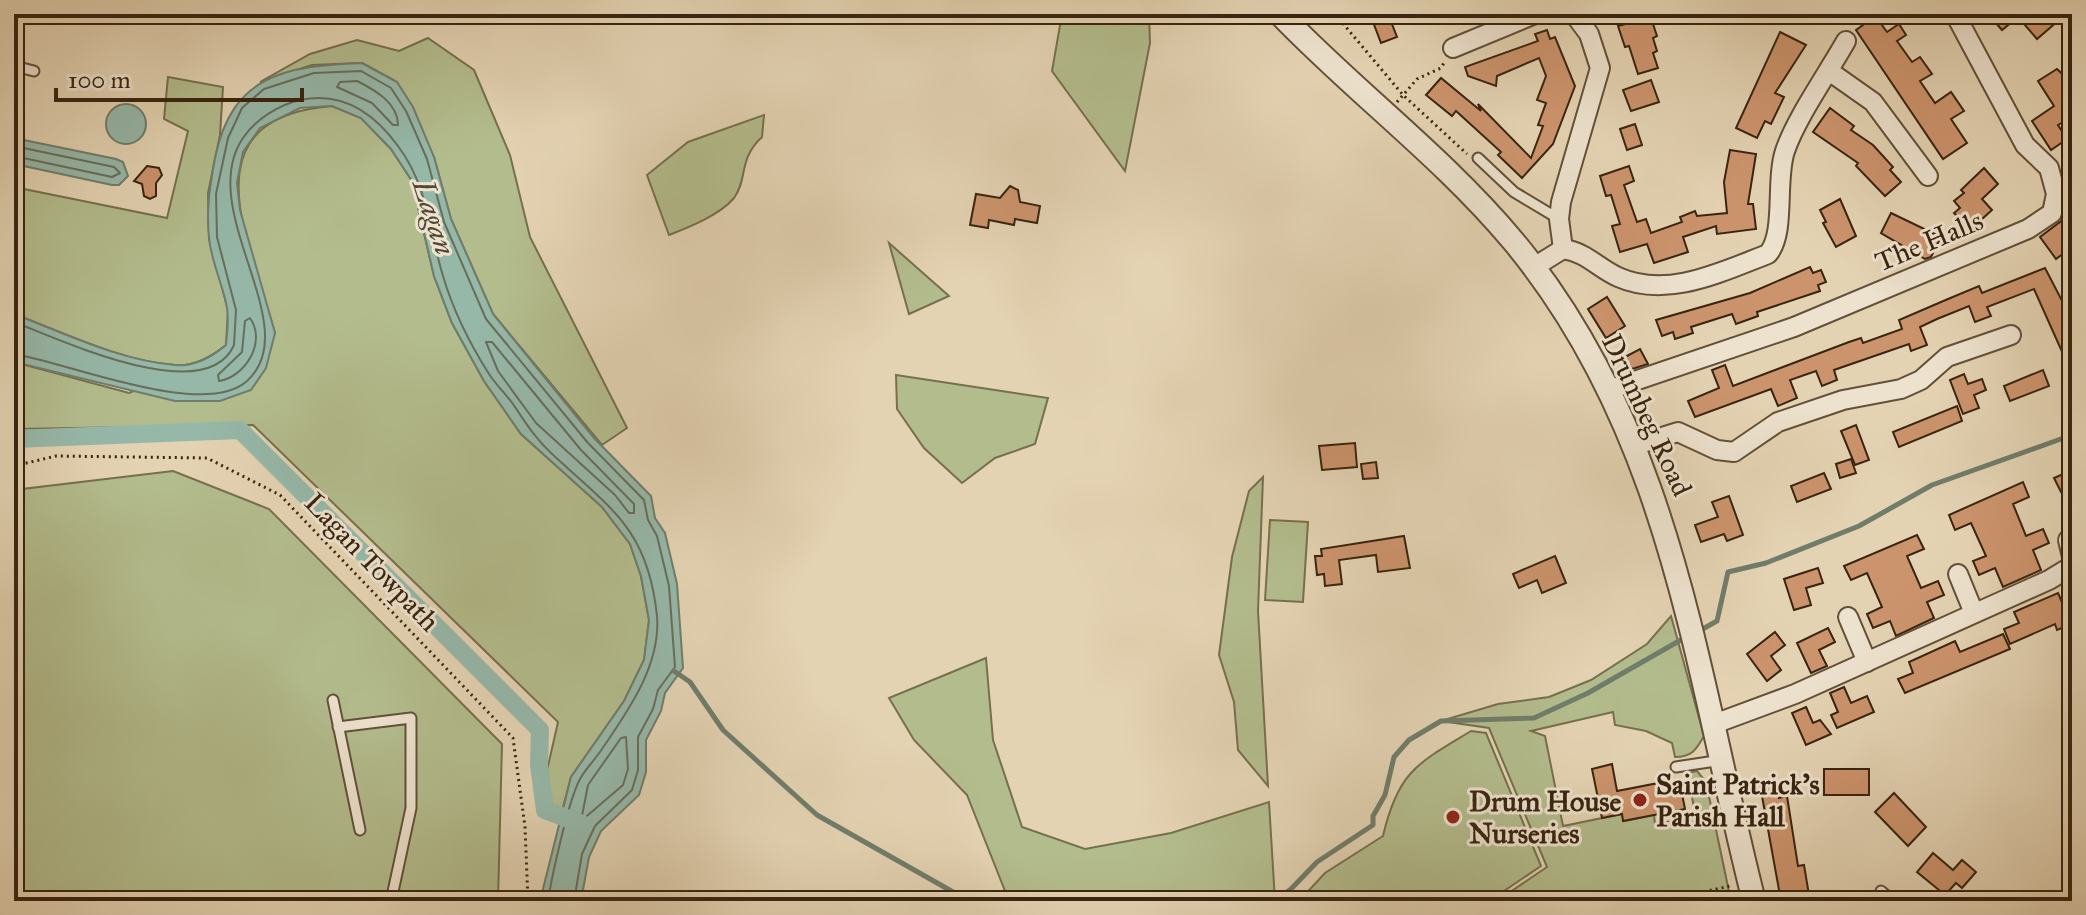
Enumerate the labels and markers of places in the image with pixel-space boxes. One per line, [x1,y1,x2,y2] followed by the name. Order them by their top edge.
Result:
[1656,767,1820,834] place label: Saint Patrick's Parish Hall
[1469,784,1622,851] place label: Drum House Nurseries
[1631,791,1649,809] marker: Saint Patrick's Parish Hall
[1444,808,1462,826] marker: Drum House Nurseries

